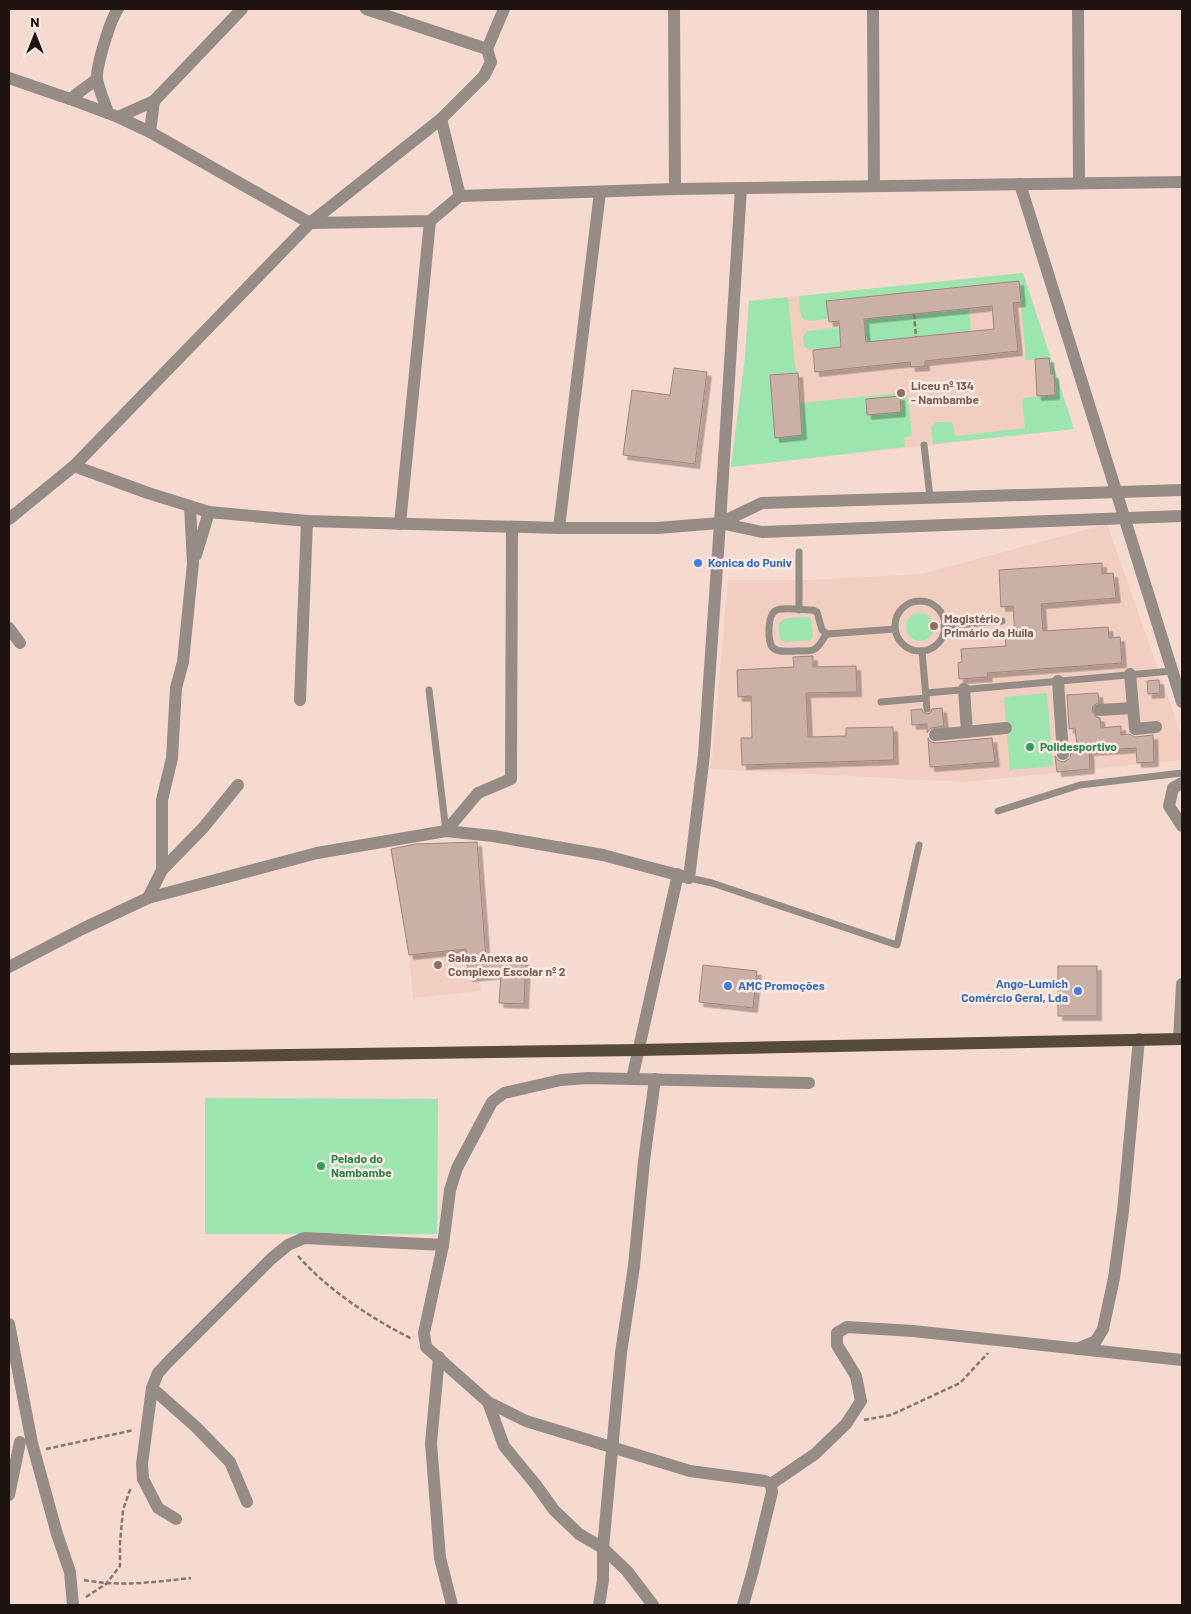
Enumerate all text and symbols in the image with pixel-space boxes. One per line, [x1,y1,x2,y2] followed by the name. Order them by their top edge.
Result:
[10,10,60,60] north arrow
[30,13,40,30] text: N
[911,378,980,406] place label: Liceu nº 134 - Nambambe
[895,387,907,399] marker: Liceu nº 134 - Nambambe
[708,555,792,569] place label: Konica do Puniv
[692,557,704,569] marker: Konica do Puniv
[944,611,1034,639] place label: Magistério Primário da Huíla
[928,620,940,632] marker: Magistério Primário da Huíla
[1040,739,1117,753] place label: Polidesportivo
[1024,741,1036,753] marker: Polidesportivo
[448,950,566,978] place label: Salas Anexa ao Complexo Escolar nº 2
[432,959,444,971] marker: Salas Anexa ao Complexo Escolar nº 2
[961,976,1068,1004] place label: Ango-Lumich Comércio Geral, Lda
[738,978,825,992] place label: AMC Promoções
[722,980,734,992] marker: AMC Promoções
[1072,985,1084,997] marker: Ango-Lumich Comércio Geral, Lda
[331,1151,392,1179] place label: Pelado do Nambambe
[315,1160,327,1172] marker: Pelado do Nambambe

